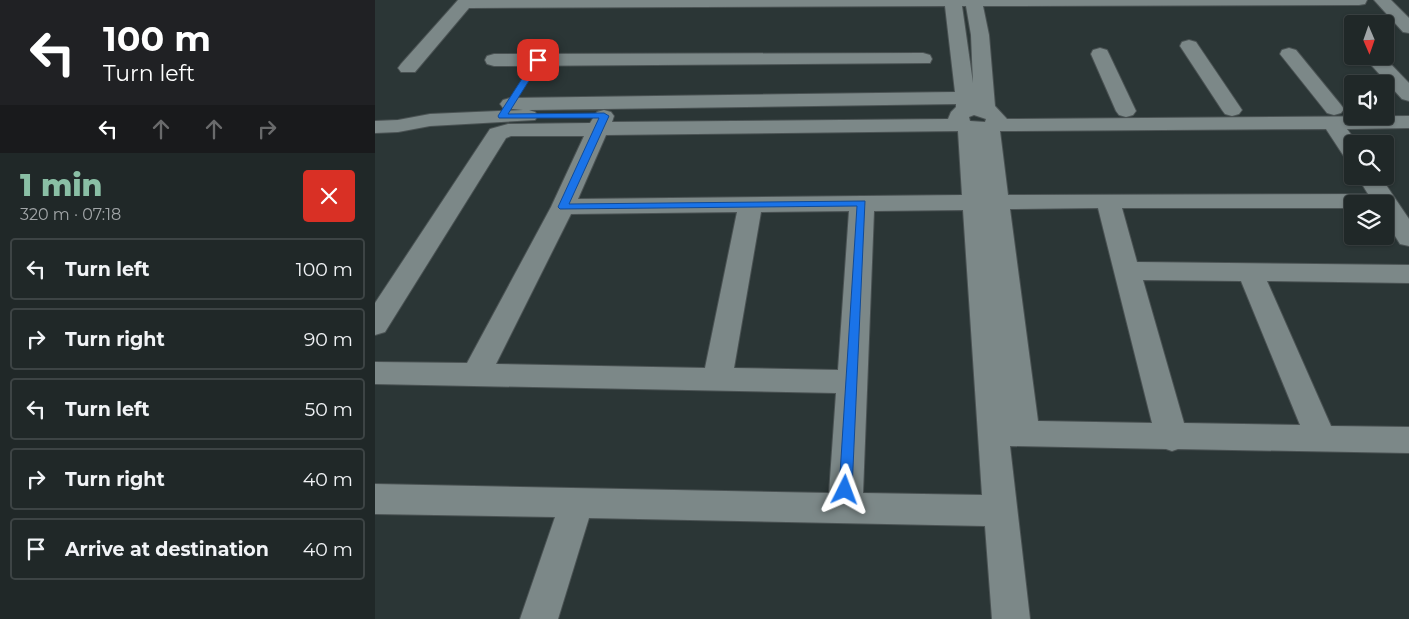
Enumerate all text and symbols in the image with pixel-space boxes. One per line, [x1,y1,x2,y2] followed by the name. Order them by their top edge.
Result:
[1344,15,1394,65] north arrow
[1344,15,1394,245] map controls
[103,17,211,60] text: 100 m
[20,20,85,85] icon: left
[517,39,559,81] pin
[524,46,552,74] icon: arrive
[103,60,195,87] text: Turn left
[1344,75,1394,125] button: sound
[94,115,122,143] icon: left
[147,115,175,143] icon: ahead
[200,115,228,143] icon: ahead
[253,115,281,143] icon: right
[1344,135,1394,185] button: search
[20,167,103,204] text: 1 min
[303,170,355,222] button: close
[1344,195,1394,245] button: layers
[20,205,121,224] text: 320 m · 07:18
[22,255,50,283] icon: left
[65,258,150,281] text: Turn left
[296,258,353,281] text: 100 m
[22,325,50,353] icon: right
[65,328,165,351] text: Turn right
[304,328,353,351] text: 90 m
[22,395,50,423] icon: left
[65,398,150,421] text: Turn left
[305,398,353,421] text: 50 m
[818,463,870,515] position arrow
[22,465,50,493] icon: right
[65,468,165,491] text: Turn right
[303,468,353,491] text: 40 m
[22,535,50,563] icon: arrive
[65,538,269,561] text: Arrive at destination
[303,538,353,561] text: 40 m

